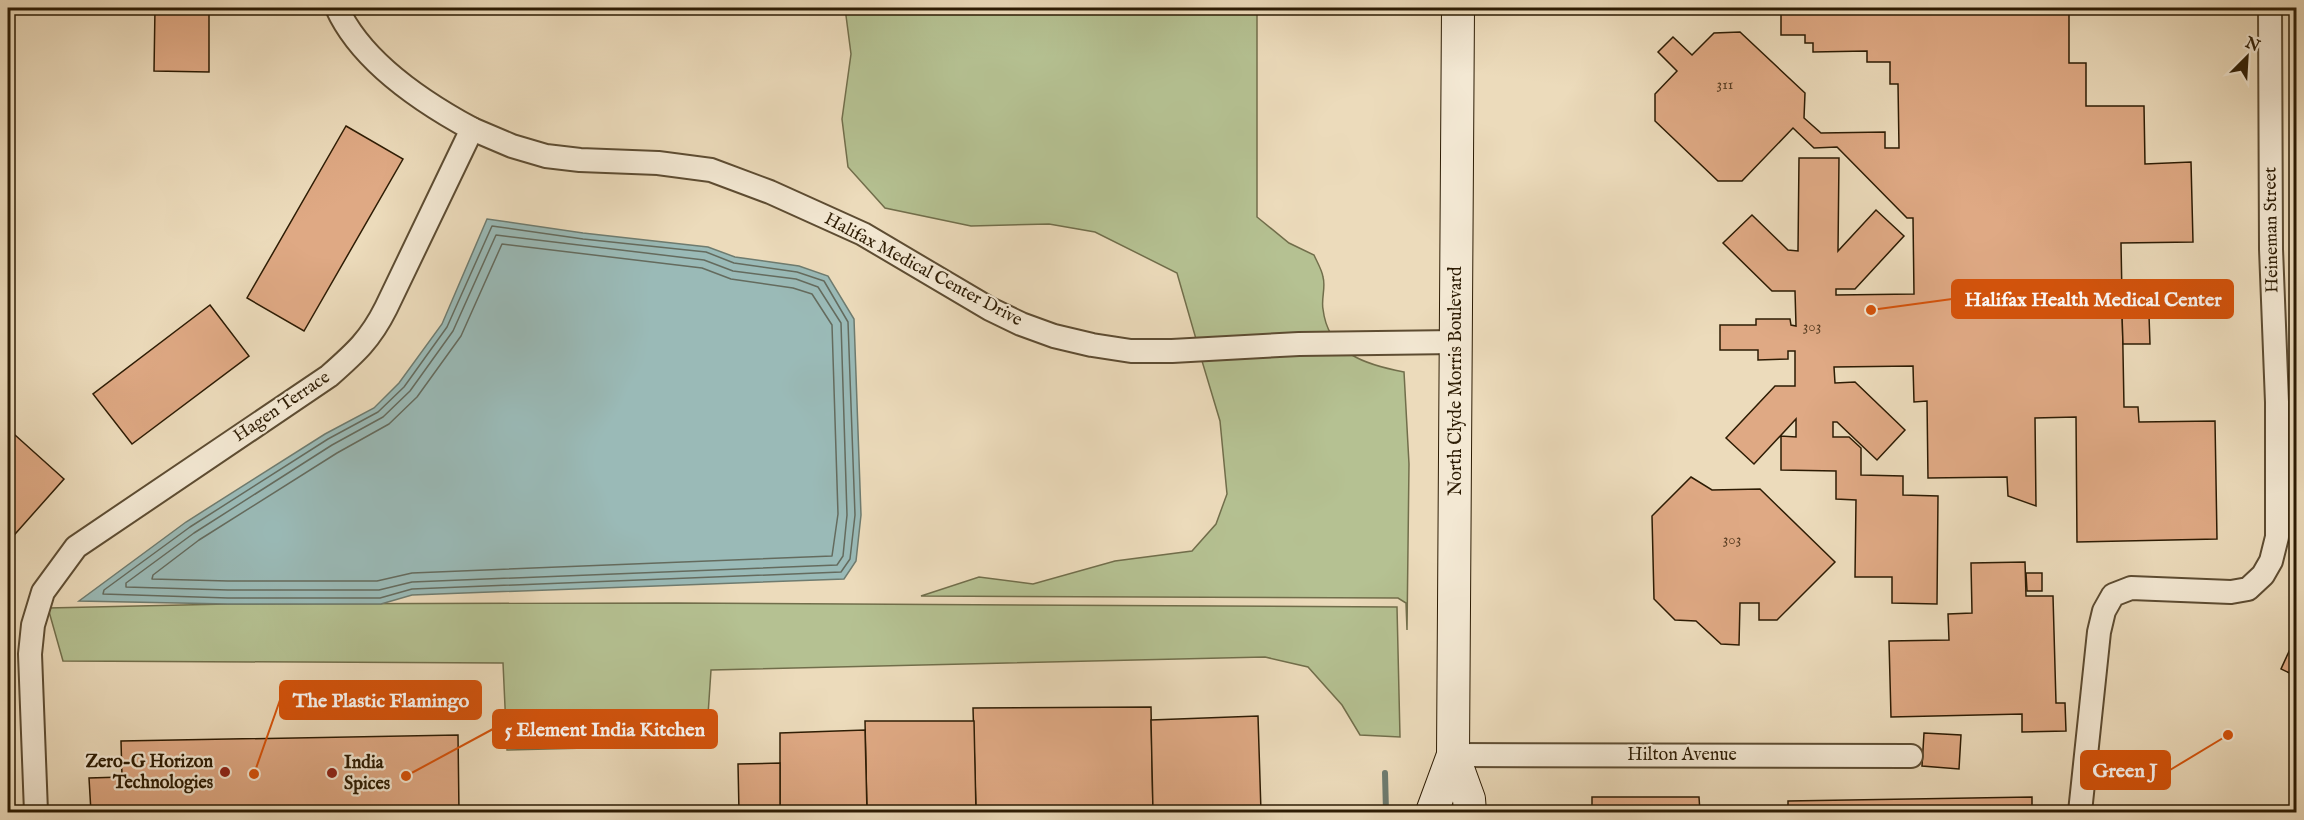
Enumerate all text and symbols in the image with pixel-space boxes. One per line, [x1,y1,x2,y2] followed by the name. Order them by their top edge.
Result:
[2217,27,2277,87] north arrow
[2241,33,2263,57] text: N
[1717,75,1733,94] house number: 311
[2259,167,2285,293] street label: Heineman Street
[820,208,1026,332] street label: Halifax Medical Center Drive
[1445,266,1468,496] street label: North Clyde Morris Boulevard
[1952,280,2233,318] callout: Halifax Health Medical Center
[1964,288,2222,313] text: Halifax Health Medical Center
[1803,317,1821,336] house number: 303
[229,366,335,448] street label: Hagen Terrace
[1723,530,1741,549] house number: 303
[280,681,481,719] callout: The Plastic Flamingo
[292,689,469,714] text: The Plastic Flamingo
[493,710,717,748] callout: 5 Element India Kitchen
[505,718,706,743] text: 5 Element India Kitchen
[1627,744,1737,767] street label: Hilton Avenue
[85,751,214,795] place label: Zero-G Horizon Technologies
[2081,751,2170,789] callout: Green J
[344,752,391,796] place label: India Spices
[2093,759,2158,784] text: Green J
[218,765,232,779] marker: Zero-G Horizon Technologies
[325,766,339,780] marker: India Spices

